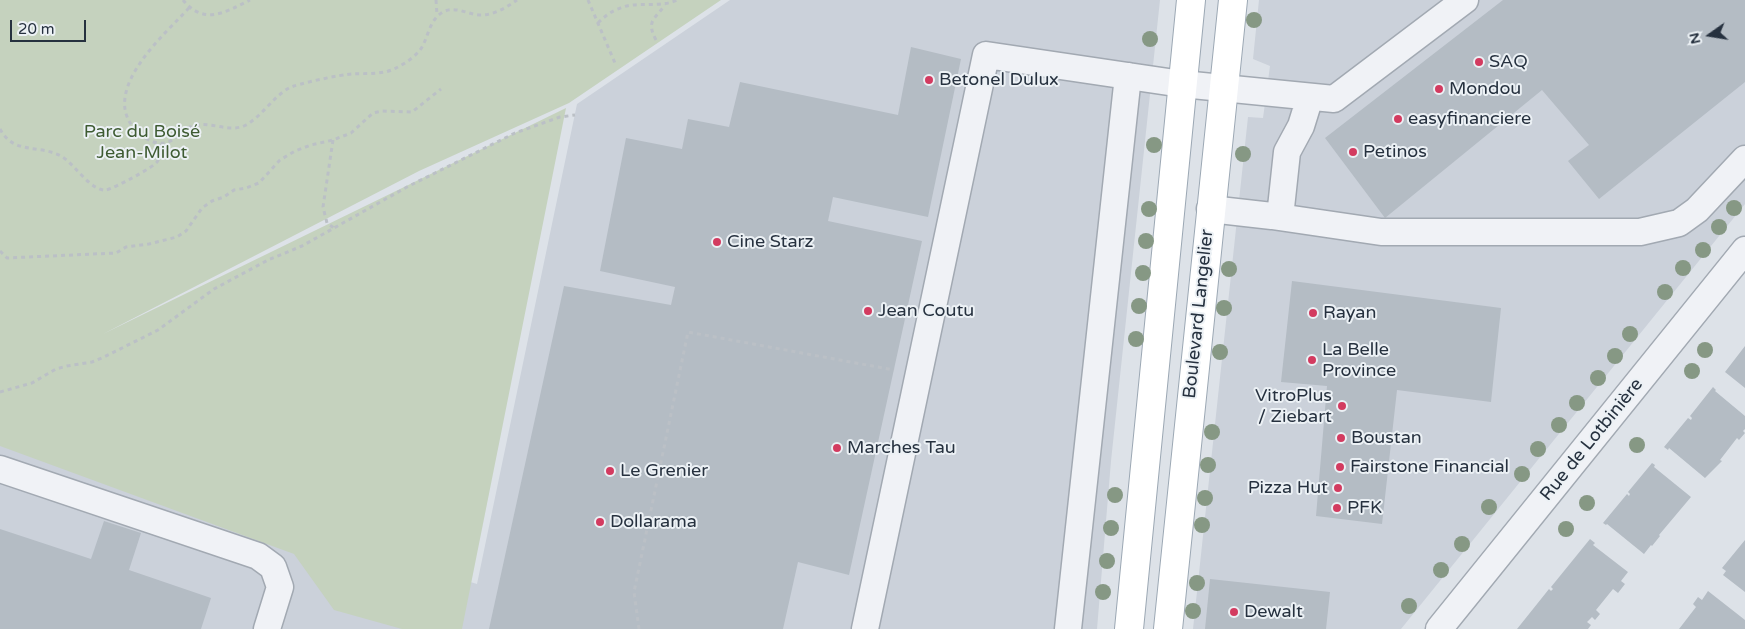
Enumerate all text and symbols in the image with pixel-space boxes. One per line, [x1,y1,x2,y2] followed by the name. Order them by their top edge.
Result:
[12,10,89,42] scale bar
[1685,10,1735,60] north arrow
[18,20,55,38] text: 20 m
[1685,31,1704,46] text: N
[1489,51,1528,73] place label: SAQ
[1473,56,1485,68] marker: SAQ
[939,69,1059,91] place label: Betonel Dulux
[923,74,935,86] marker: Betonel Dulux
[1449,78,1521,100] place label: Mondou
[1433,83,1445,95] marker: Mondou
[1408,108,1531,130] place label: easyfinanciere
[1392,113,1404,125] marker: easyfinanciere
[84,121,200,163] park label: Parc du Boisé Jean-Milot
[1363,141,1427,163] place label: Petinos
[1347,146,1359,158] marker: Petinos
[1179,228,1219,400] street label: Boulevard Langelier
[727,231,813,253] place label: Cine Starz
[711,236,723,248] marker: Cine Starz
[878,300,974,322] place label: Jean Coutu
[1323,302,1376,324] place label: Rayan
[862,305,874,317] marker: Jean Coutu
[1307,307,1319,319] marker: Rayan
[1322,339,1396,382] place label: La Belle Province
[1306,354,1318,366] marker: La Belle Province
[1536,374,1648,506] street label: Rue de Lotbinière
[1255,385,1332,428] place label: VitroPlus / Ziebart
[1336,400,1348,412] marker: VitroPlus / Ziebart
[1351,427,1422,449] place label: Boustan
[1335,432,1347,444] marker: Boustan
[847,437,956,459] place label: Marches Tau
[831,442,843,454] marker: Marches Tau
[1350,456,1509,478] place label: Fairstone Financial
[620,460,708,482] place label: Le Grenier
[1334,461,1346,473] marker: Fairstone Financial
[604,465,616,477] marker: Le Grenier
[1248,477,1328,499] place label: Pizza Hut
[1332,482,1344,494] marker: Pizza Hut
[1347,497,1382,519] place label: PFK
[1331,502,1343,514] marker: PFK
[610,511,697,533] place label: Dollarama
[594,516,606,528] marker: Dollarama
[1244,601,1303,623] place label: Dewalt
[1228,606,1240,618] marker: Dewalt

